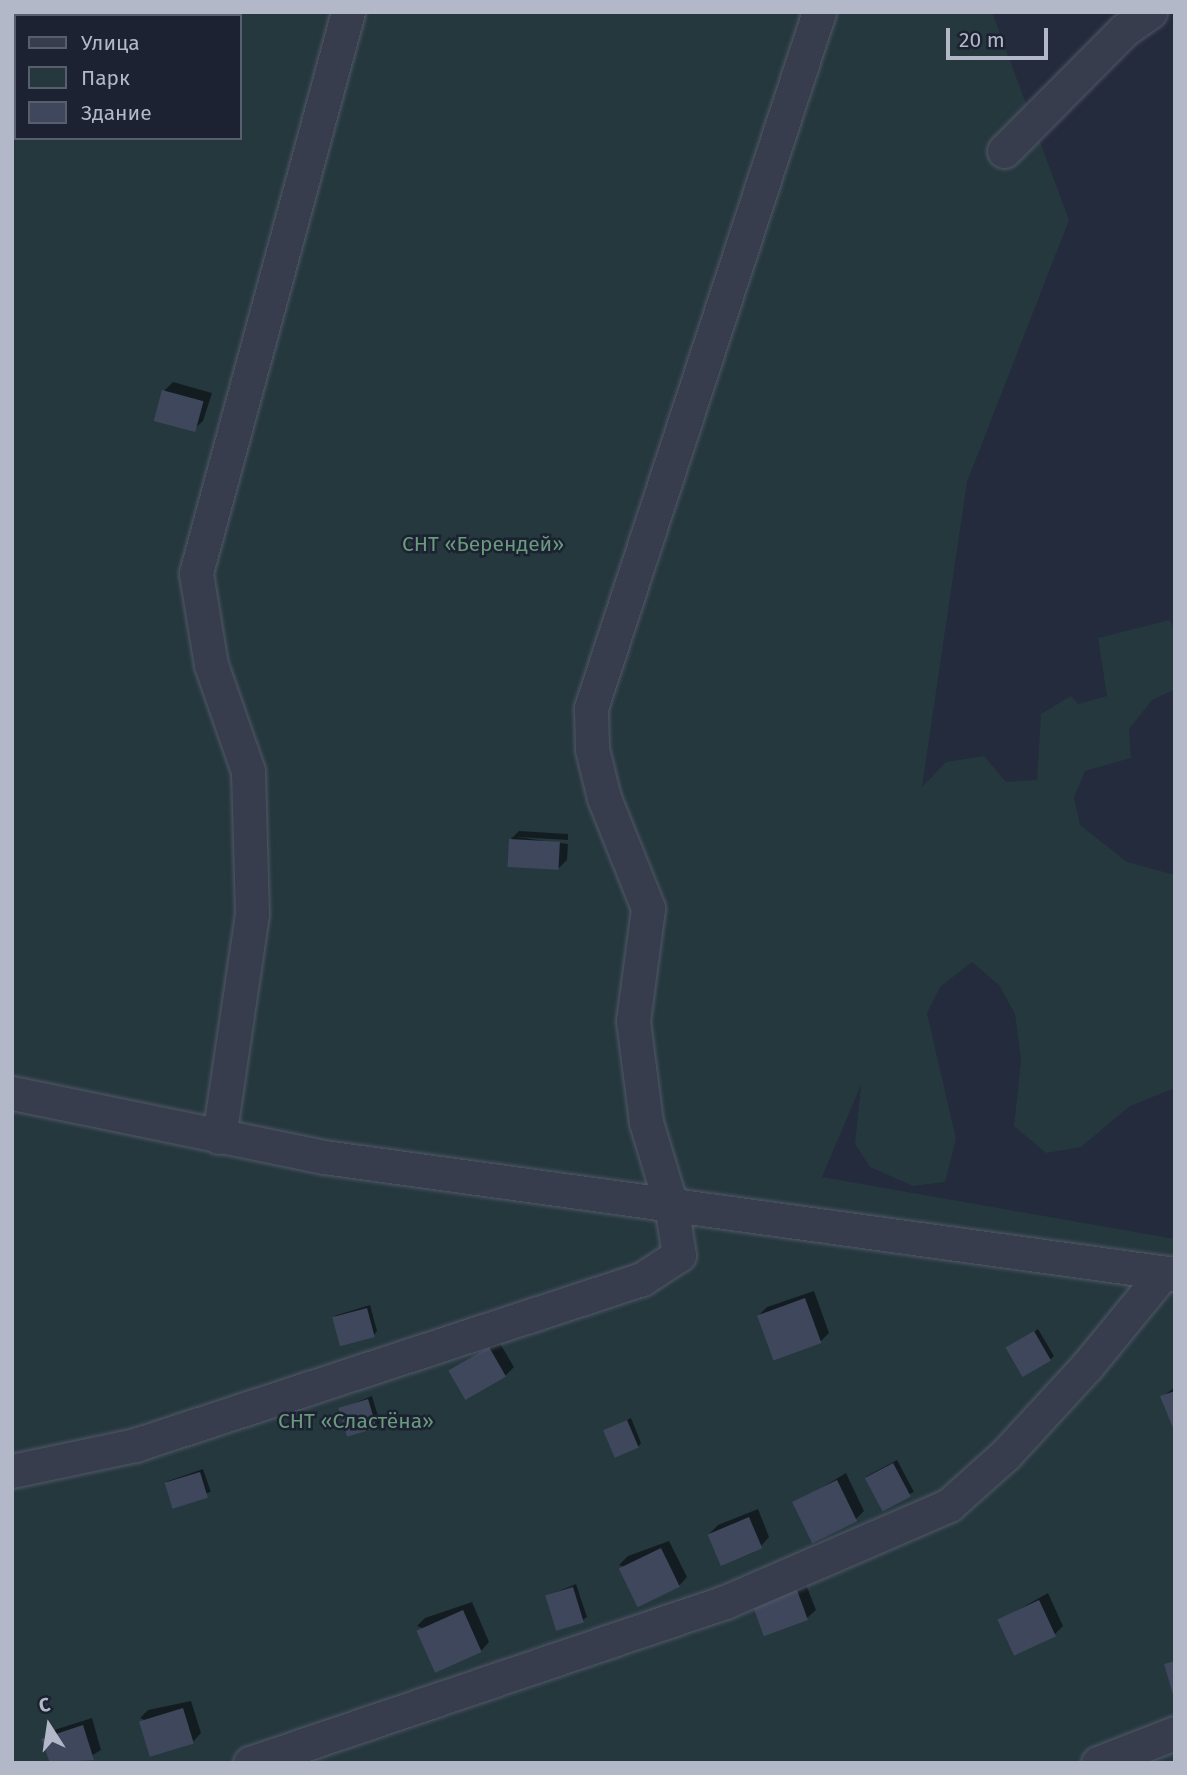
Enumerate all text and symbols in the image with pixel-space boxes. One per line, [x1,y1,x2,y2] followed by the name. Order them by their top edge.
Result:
[14,14,242,140] legend
[949,14,1050,58] scale bar
[959,27,1005,53] text: 20 m
[81,30,140,56] text: Улица
[81,65,130,91] text: Парк
[81,100,152,126] text: Здание
[402,531,564,557] park label: СНТ «Берендей»
[278,1408,434,1434] park label: СНТ «Сластёна»
[14,1691,84,1761] north arrow
[37,1693,52,1717] text: С

